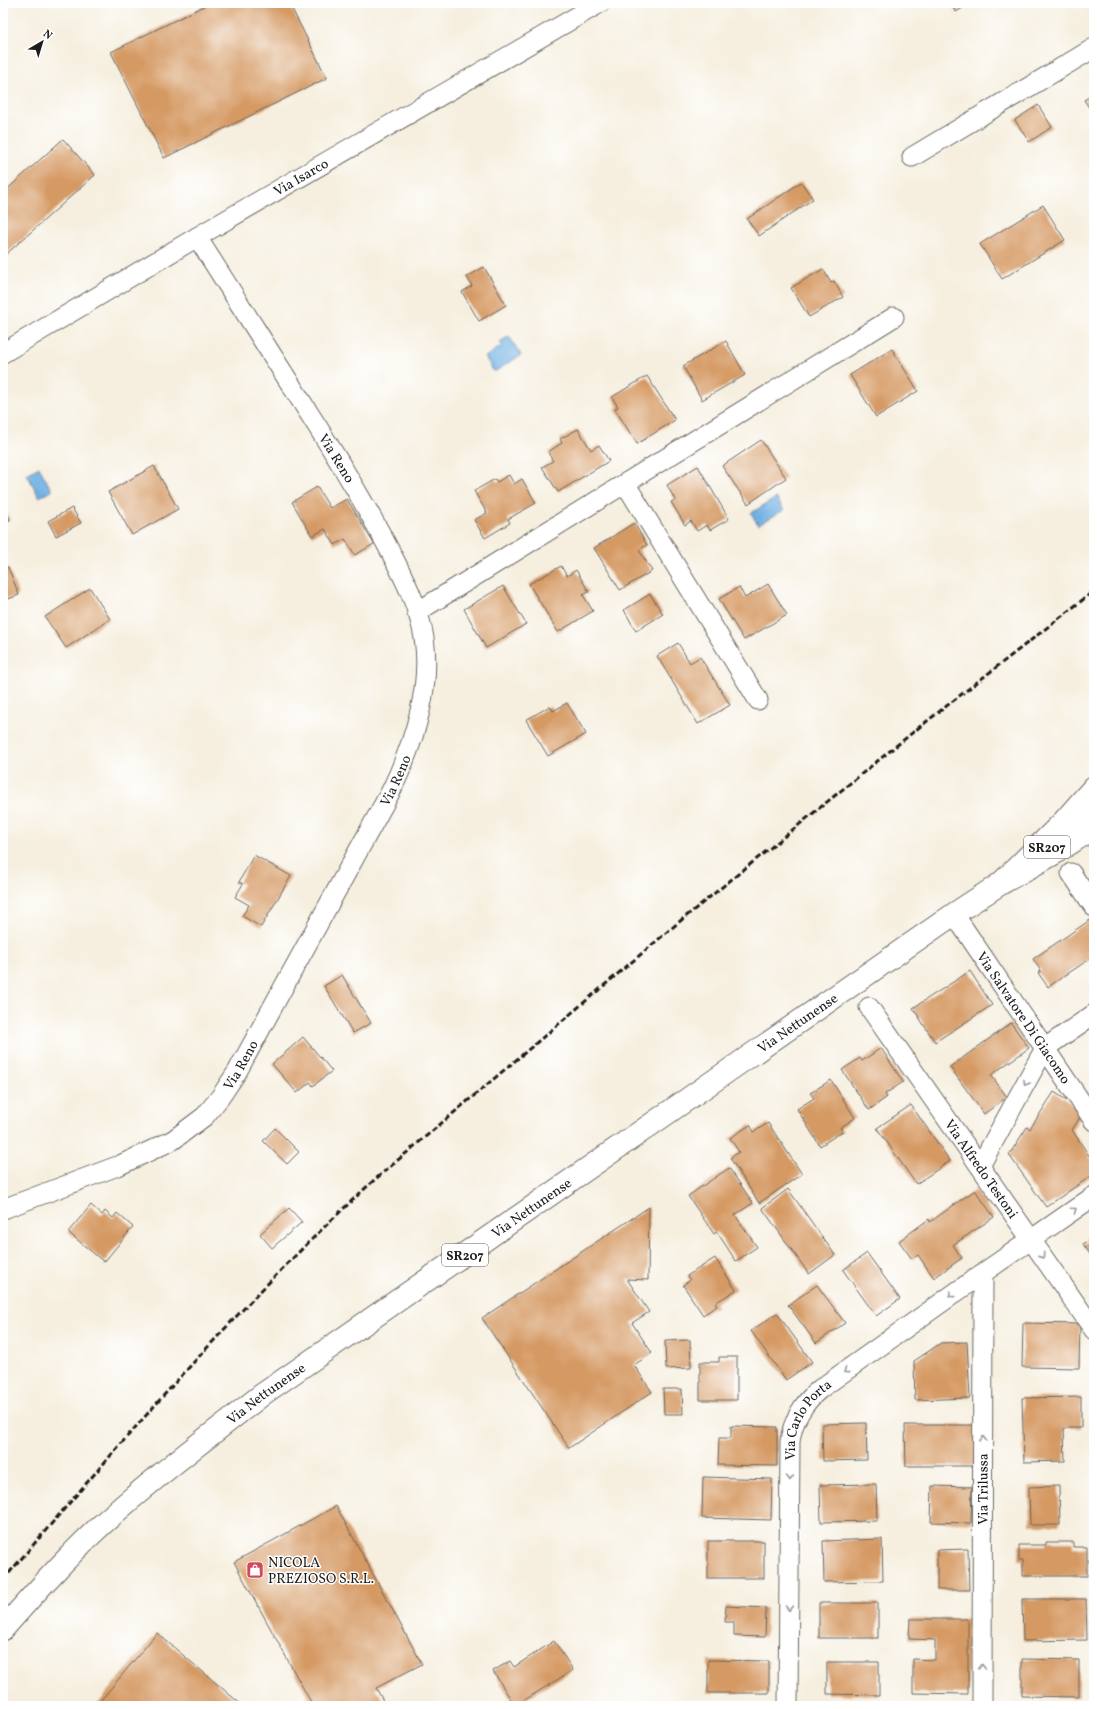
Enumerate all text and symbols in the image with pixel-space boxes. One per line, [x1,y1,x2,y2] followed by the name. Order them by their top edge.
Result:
[22,22,62,62] north arrow
[39,27,55,44] text: N
[271,155,332,201] street label: Via Isarco
[313,431,358,487] street label: Via Reno
[376,752,417,810] street label: Via Reno
[1024,836,1070,858] road number: SR207
[971,949,1074,1088] street label: Via Salvatore Di Giacomo
[754,989,842,1059] street label: Via Nettunense
[220,1037,264,1094] street label: Via Reno
[1023,1078,1030,1086] one-way arrow
[939,1116,1022,1223] street label: Via Alfredo Testoni
[488,1174,576,1243] street label: Via Nettunense
[1069,1208,1076,1215] one-way arrow
[442,1244,488,1266] road number: SR207
[1037,1252,1044,1259] one-way arrow
[949,1290,956,1297] one-way arrow
[223,1359,310,1430] street label: Via Nettunense
[843,1366,850,1373] one-way arrow
[782,1376,836,1460] street label: Via Carlo Porta
[979,1436,987,1442] one-way arrow
[974,1453,994,1525] street label: Via Trilussa
[786,1475,794,1481] one-way arrow
[268,1554,374,1589] place label: NICOLA PREZIOSO S.R.L.
[245,1560,265,1580] shop icon: NICOLA PREZIOSO S.R.L.
[785,1605,793,1611] one-way arrow
[978,1664,986,1670] one-way arrow

